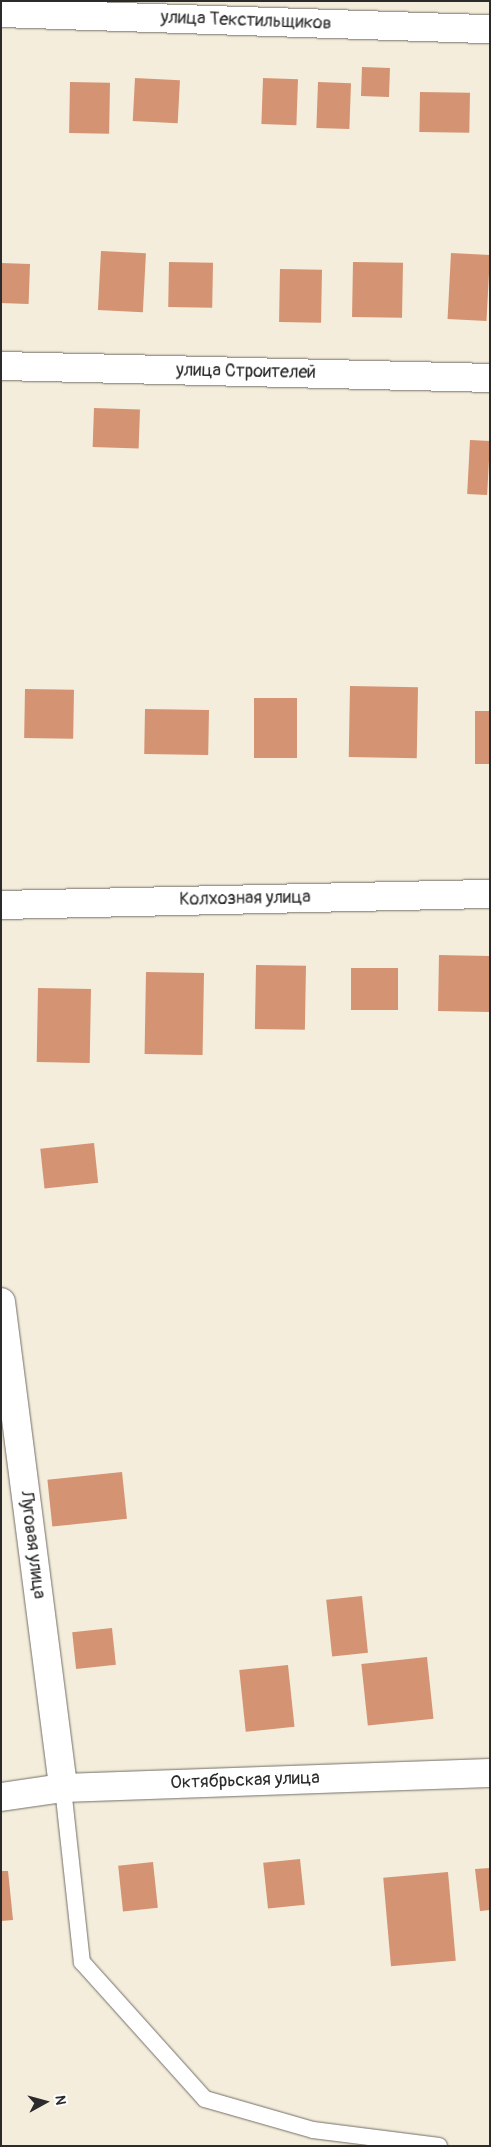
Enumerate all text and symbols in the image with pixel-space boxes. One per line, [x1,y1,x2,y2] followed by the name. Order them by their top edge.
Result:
[160,7,332,35] street label: улица Текстильщиков
[176,360,316,384] street label: улица Строителей
[179,887,311,911] street label: Колхозная улица
[15,1490,49,1600] street label: Луговая улица
[170,1768,320,1794] street label: Октябрьская улица
[20,2077,70,2127] north arrow
[51,2094,69,2106] text: N

